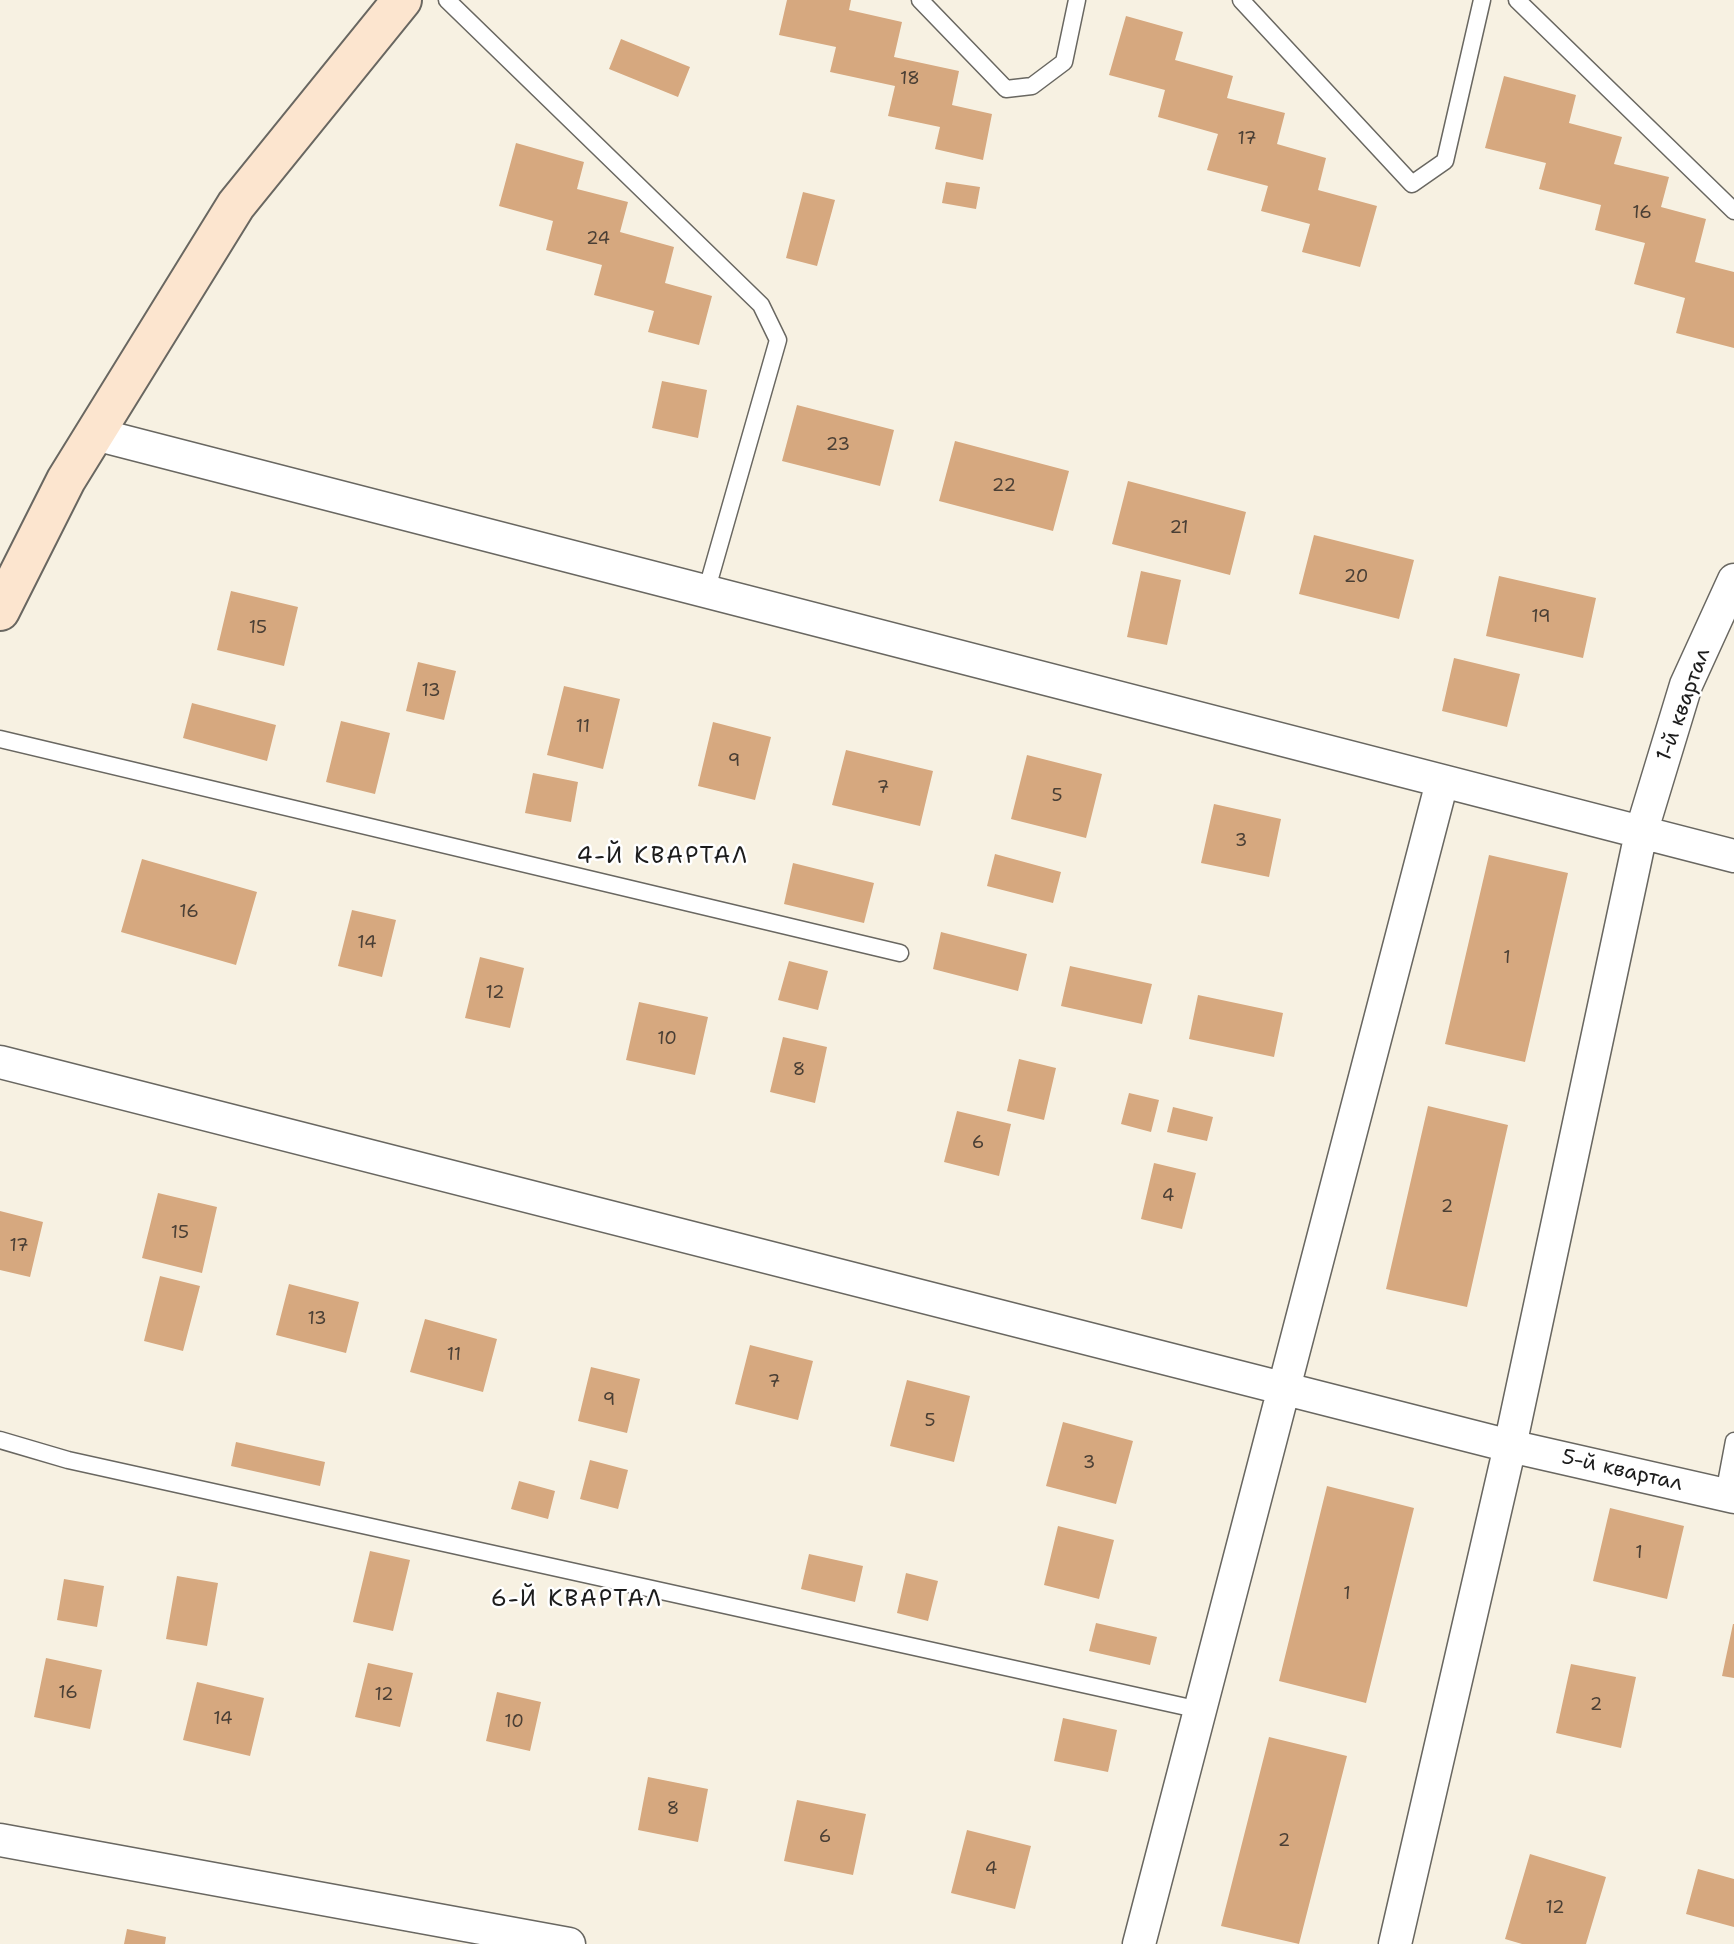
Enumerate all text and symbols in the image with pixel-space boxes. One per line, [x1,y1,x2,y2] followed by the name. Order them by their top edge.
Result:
[900,68,920,90] house number: 18
[1237,128,1257,150] house number: 17
[1632,202,1652,224] house number: 16
[586,228,610,250] house number: 24
[826,434,850,456] house number: 23
[992,475,1016,497] house number: 22
[1169,517,1189,539] house number: 21
[1344,566,1368,588] house number: 20
[1531,606,1551,628] house number: 19
[249,617,267,639] house number: 15
[1652,645,1716,765] street label: 1-й квартал
[421,680,441,702] house number: 13
[576,716,590,738] house number: 11
[728,750,740,772] house number: 9
[877,777,889,799] house number: 7
[1051,785,1063,807] house number: 5
[1235,830,1247,852] house number: 3
[578,843,748,871] district label: 4-Й КВАРТАЛ
[179,901,199,923] house number: 16
[357,932,377,954] house number: 14
[1503,947,1511,969] house number: 1
[485,982,505,1004] house number: 12
[657,1028,677,1050] house number: 10
[793,1059,805,1081] house number: 8
[972,1132,984,1154] house number: 6
[1162,1185,1174,1207] house number: 4
[1441,1196,1453,1218] house number: 2
[171,1222,189,1244] house number: 15
[9,1235,29,1257] house number: 17
[307,1308,327,1330] house number: 13
[447,1344,461,1366] house number: 11
[768,1371,780,1393] house number: 7
[603,1389,615,1411] house number: 9
[924,1410,936,1432] house number: 5
[1559,1445,1685,1497] street label: 5-й квартал
[1083,1452,1095,1474] house number: 3
[1635,1542,1643,1564] house number: 1
[1343,1583,1351,1605] house number: 1
[492,1586,662,1614] district label: 6-Й КВАРТАЛ
[58,1682,78,1704] house number: 16
[374,1684,394,1706] house number: 12
[1590,1694,1602,1716] house number: 2
[213,1708,233,1730] house number: 14
[504,1711,524,1733] house number: 10
[667,1798,679,1820] house number: 8
[819,1826,831,1848] house number: 6
[1278,1830,1290,1852] house number: 2
[985,1858,997,1880] house number: 4
[1545,1897,1565,1919] house number: 12

